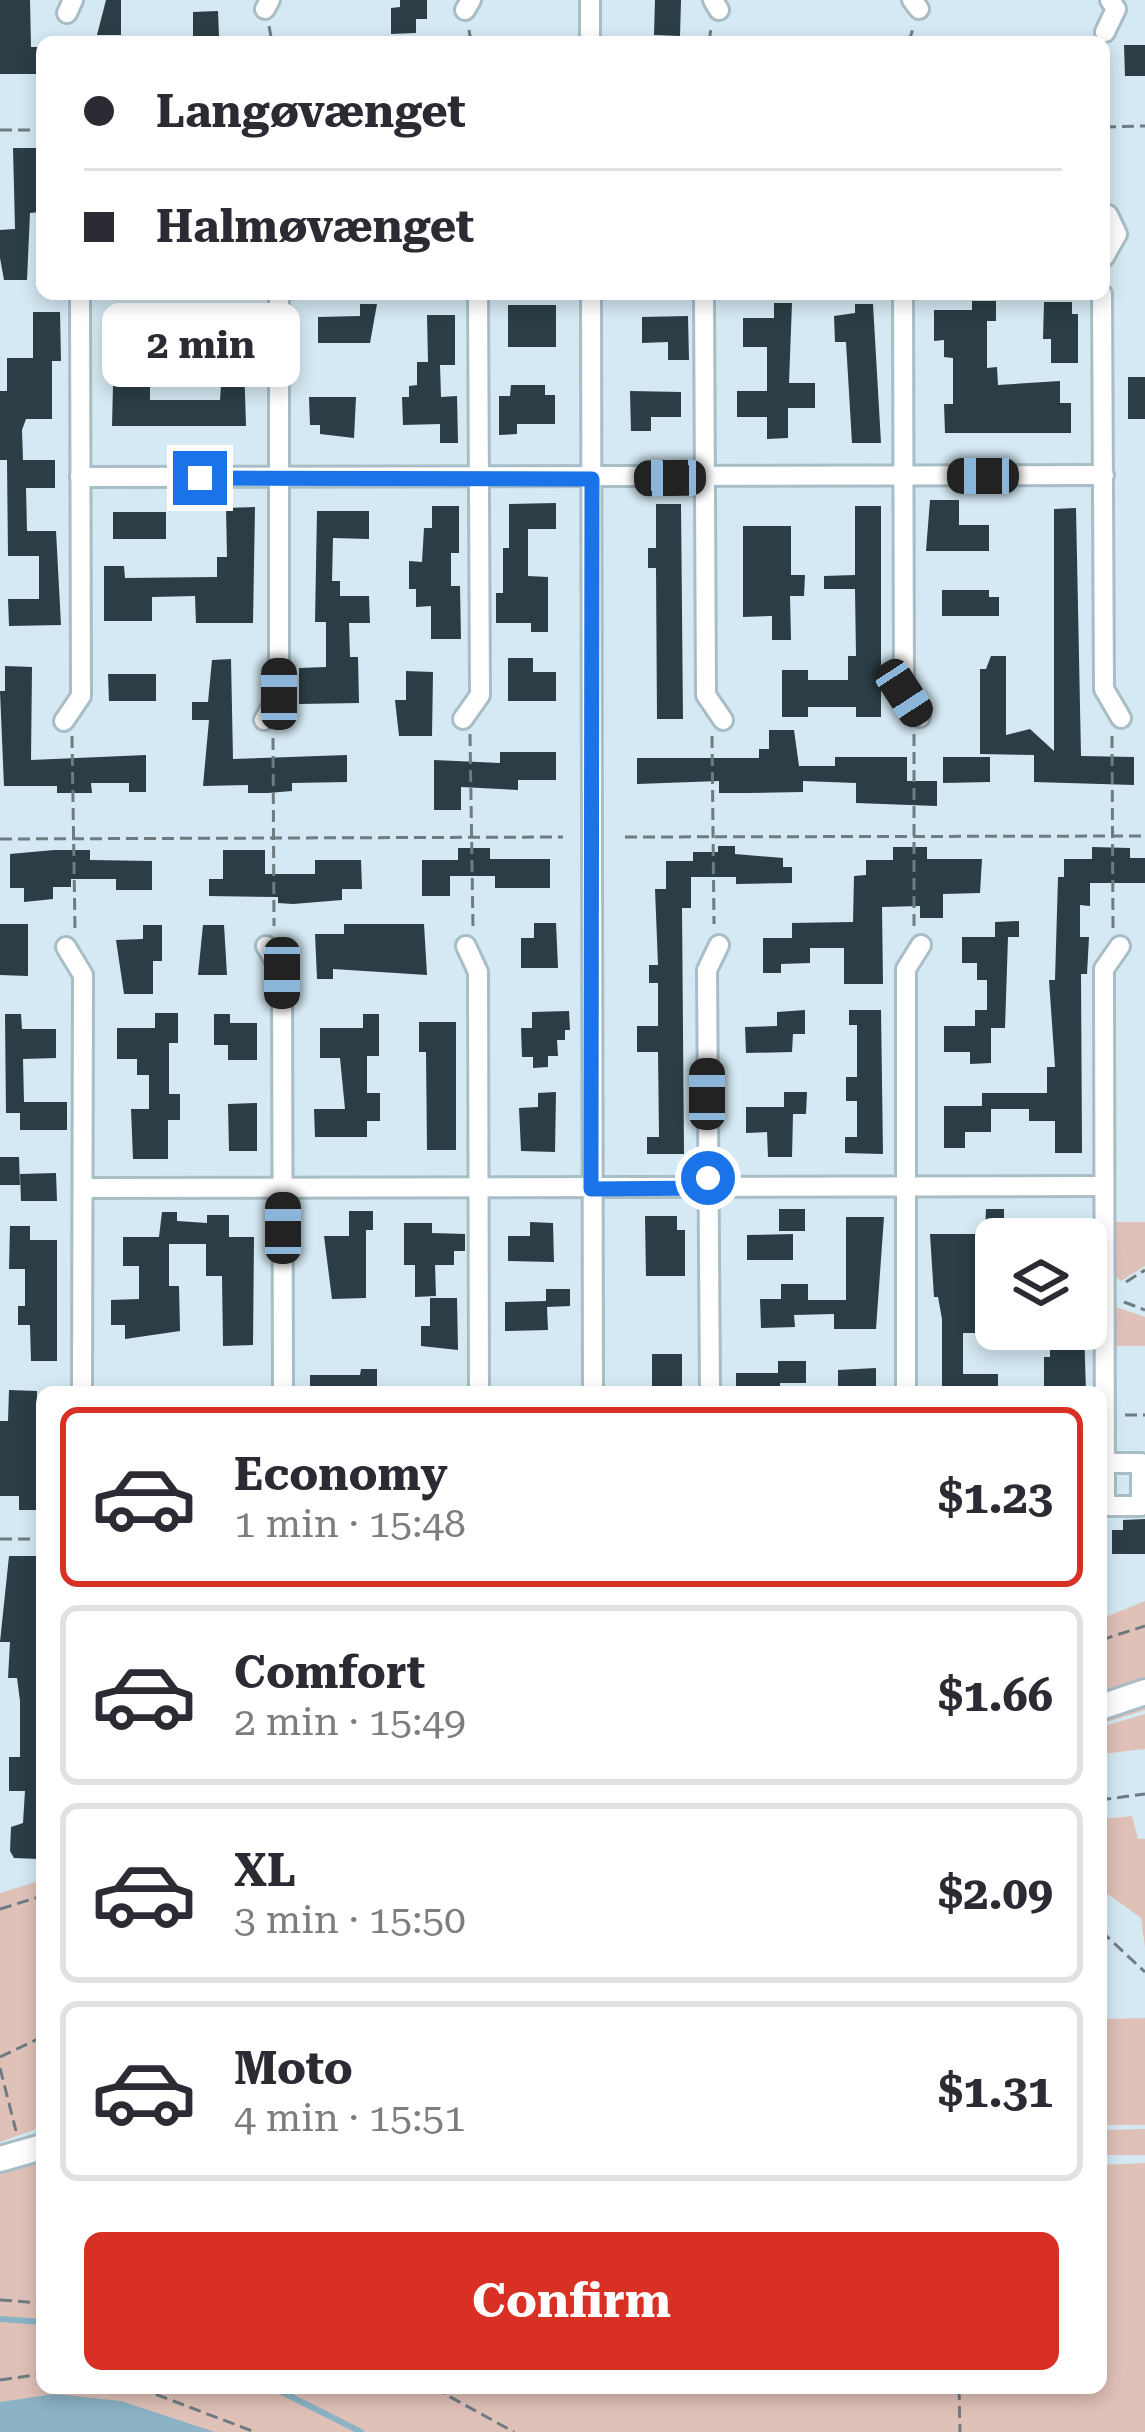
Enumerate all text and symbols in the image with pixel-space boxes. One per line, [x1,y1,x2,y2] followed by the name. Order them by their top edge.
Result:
[156,85,466,138] text: Langøvænget
[156,200,474,253] text: Halmøvænget
[101,304,299,388] callout: 2 min
[147,322,255,368] text: 2 min
[173,451,227,505] route end
[947,458,1019,494] car
[634,459,706,497] car
[869,653,939,733] car
[261,658,297,730] car
[264,937,300,1009] car
[689,1058,725,1130] car
[681,1151,735,1205] route start
[265,1192,301,1264] car
[975,1218,1107,1350] map controls
[975,1218,1107,1350] button: layers
[90,1443,198,1551] icon: car
[234,1448,448,1501] text: Economy
[938,1471,1053,1524] text: $1.23
[234,1501,466,1547] text: 1 min · 15:48
[90,1641,198,1749] icon: car
[234,1646,425,1699] text: Comfort
[938,1669,1053,1722] text: $1.66
[234,1699,466,1745] text: 2 min · 15:49
[90,1839,198,1947] icon: car
[234,1844,296,1897] text: XL
[938,1867,1053,1920] text: $2.09
[234,1897,466,1943] text: 3 min · 15:50
[90,2037,198,2145] icon: car
[234,2042,353,2095] text: Moto
[938,2065,1053,2118] text: $1.31
[234,2095,466,2141] text: 4 min · 15:51
[84,2232,1059,2370] button: Confirm

